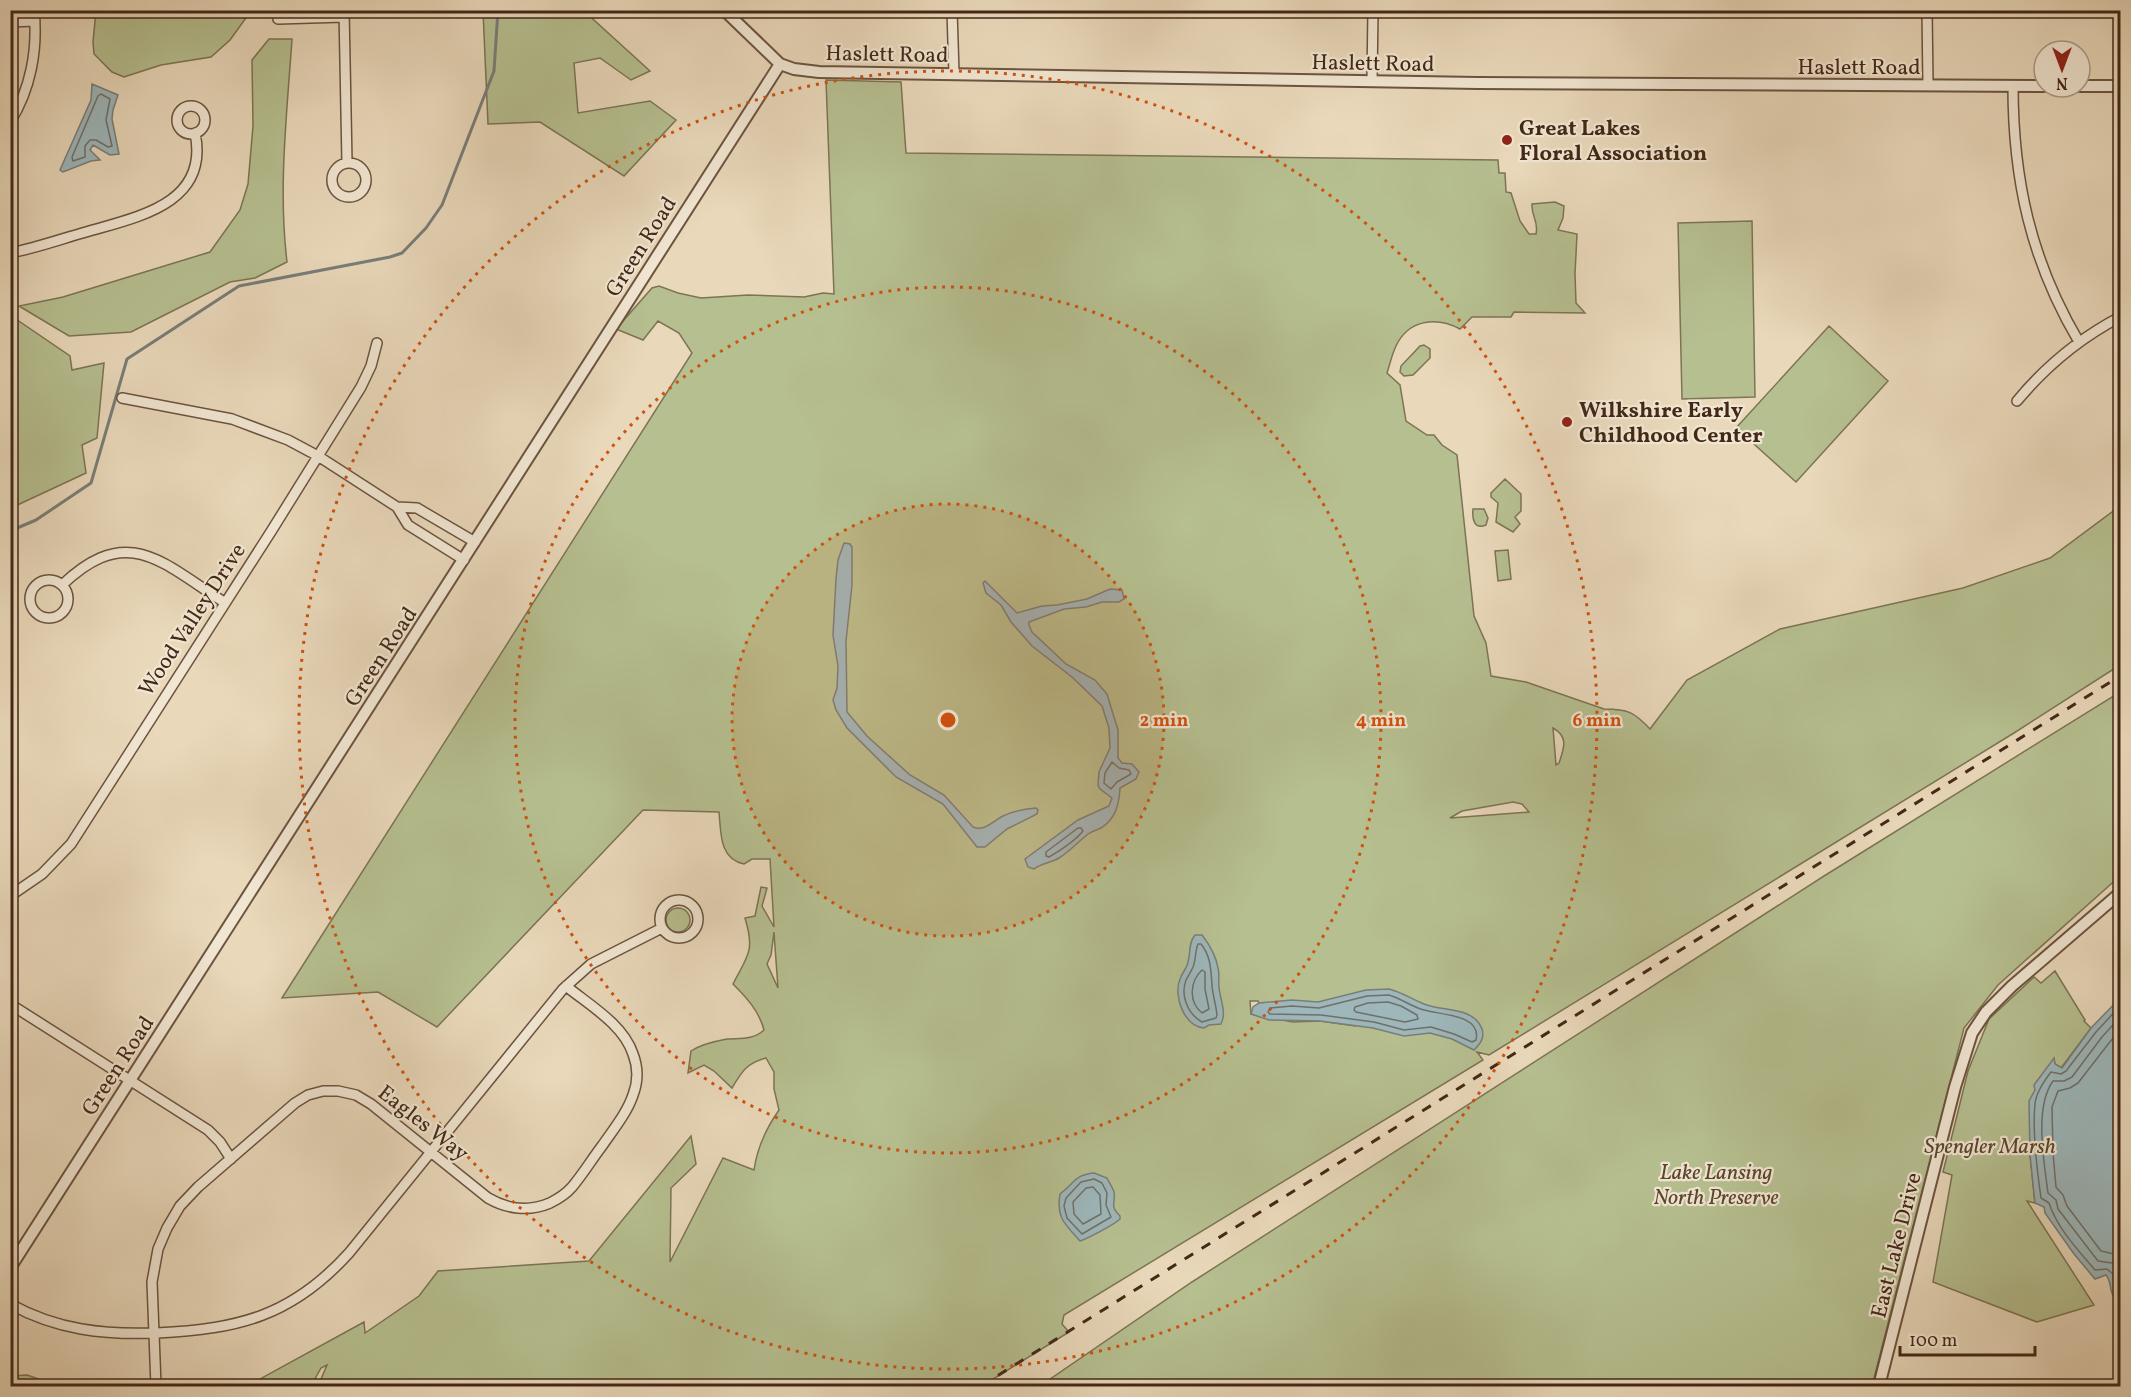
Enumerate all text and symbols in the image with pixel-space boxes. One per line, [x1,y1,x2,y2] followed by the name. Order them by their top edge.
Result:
[825,39,949,72] street label: Haslett Road
[2032,39,2092,99] north arrow
[1311,48,1435,81] street label: Haslett Road
[1797,53,1921,84] street label: Haslett Road
[2056,71,2068,93] text: N
[1519,114,1707,170] place label: Great Lakes Floral Association
[1500,133,1514,147] marker: Great Lakes Floral Association
[599,191,685,304] street label: Green Road
[1579,396,1763,452] place label: Wilkshire Early Childhood Center
[1560,415,1574,429] marker: Wilkshire Early Childhood Center
[132,538,254,703] street label: Wood Valley Drive
[338,601,426,713] street label: Green Road
[1140,709,1188,734] text: 2 min
[1356,709,1406,734] text: 4 min
[1572,709,1622,734] text: 6 min
[938,710,958,730] centre of rings
[75,1010,163,1122] street label: Green Road
[370,1078,475,1170] street label: Eagles Way
[1924,1132,2056,1163] park label: Spengler Marsh
[1654,1158,1778,1214] park label: Lake Lansing North Preserve
[1864,1169,1931,1322] street label: East Lake Drive
[1900,1319,2035,1357] scale bar
[1909,1329,1958,1354] text: 100 m

